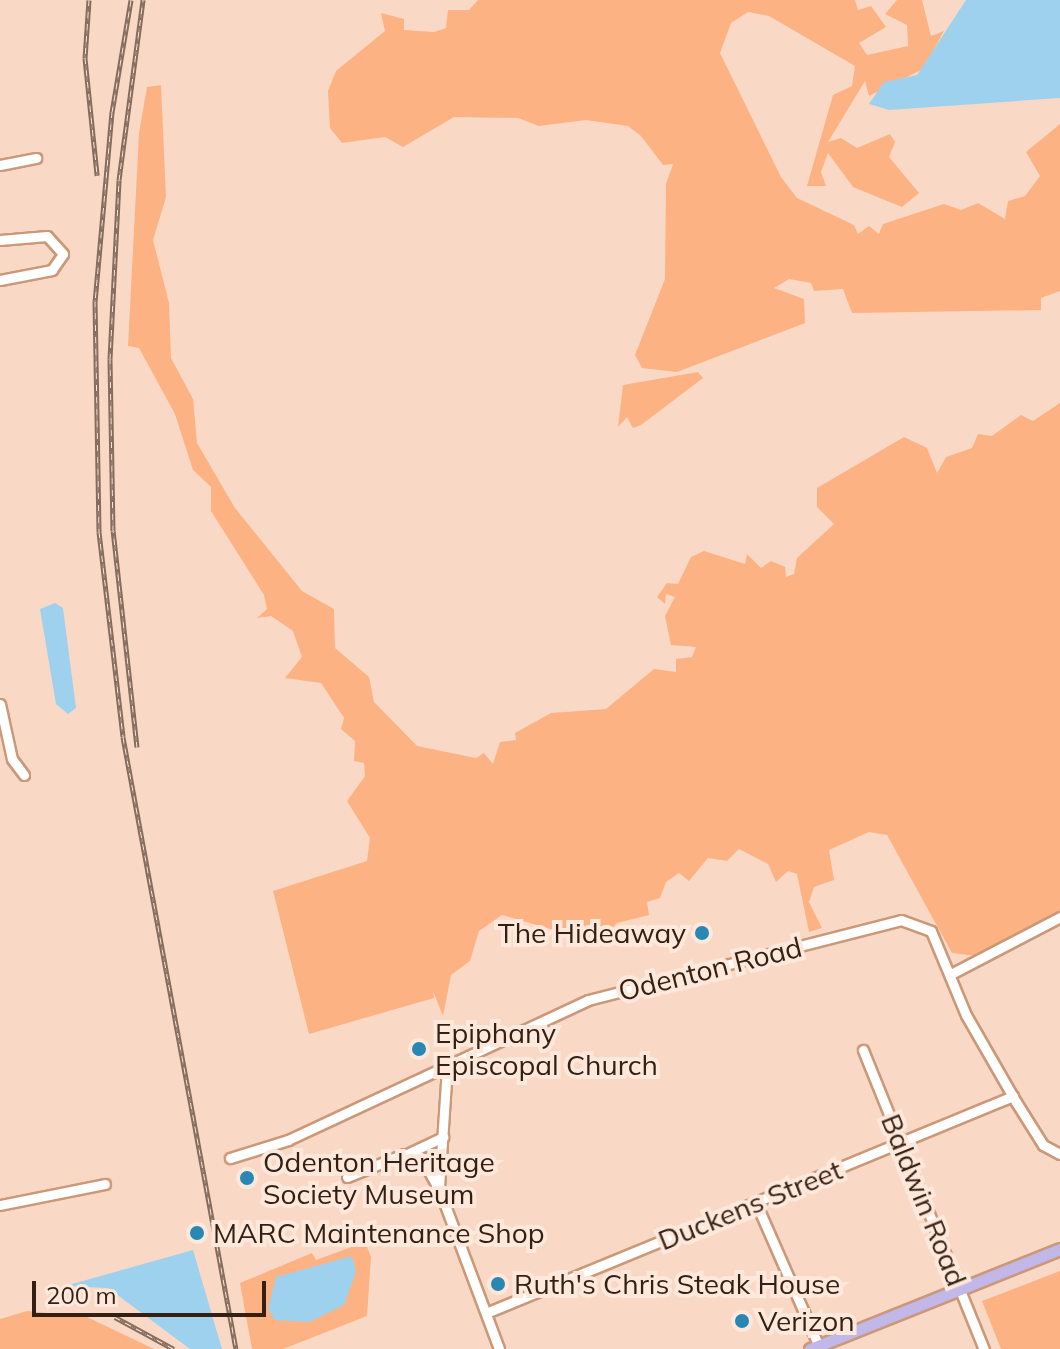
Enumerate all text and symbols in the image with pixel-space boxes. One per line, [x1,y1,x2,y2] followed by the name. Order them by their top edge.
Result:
[498,916,686,950] place label: The Hideaway
[693,924,711,942] marker: The Hideaway
[615,930,805,1008] street label: Odenton Road
[435,1016,658,1082] place label: Epiphany Episcopal Church
[410,1040,428,1058] marker: Epiphany Episcopal Church
[874,1109,974,1291] street label: Baldwin Road
[263,1145,495,1211] place label: Odenton Heritage Society Museum
[653,1153,847,1257] street label: Duckens Street
[238,1169,256,1187] marker: Odenton Heritage Society Museum
[213,1216,544,1250] place label: MARC Maintenance Shop
[188,1224,206,1242] marker: MARC Maintenance Shop
[36,1265,270,1315] scale bar
[514,1267,840,1301] place label: Ruth's Chris Steak House
[489,1275,507,1293] marker: Ruth's Chris Steak House
[46,1280,117,1310] text: 200 m
[758,1304,855,1338] place label: Verizon
[733,1312,751,1330] marker: Verizon

